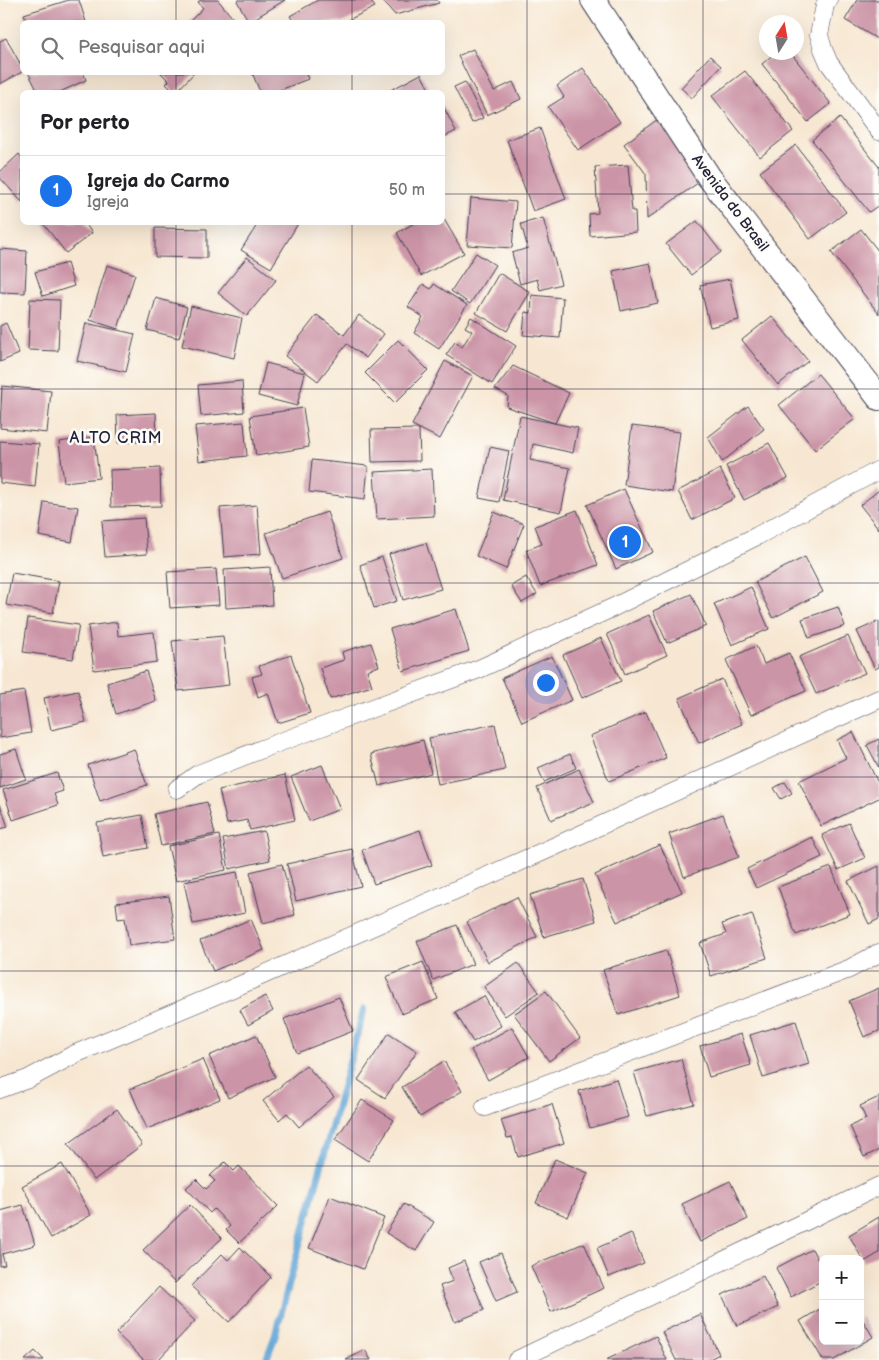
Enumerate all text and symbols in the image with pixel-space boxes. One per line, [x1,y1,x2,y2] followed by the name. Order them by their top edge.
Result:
[759,15,804,60] north arrow
[20,20,445,75] search box
[38,34,66,62] icon: search
[78,36,205,59] text: Pesquisar aqui
[40,110,130,135] text: Por perto
[687,151,773,255] street label: Avenida do Brasil
[87,170,229,193] text: Igreja do Carmo
[53,181,59,200] text: 1
[389,181,425,200] text: 50 m
[87,193,129,212] text: Igreja
[69,429,163,448] district label: ALTO CRIM
[609,523,641,561] pin: 1
[533,670,559,696] your location
[819,1255,864,1345] map controls
[819,1255,864,1300] button: +
[819,1300,864,1345] button: −

